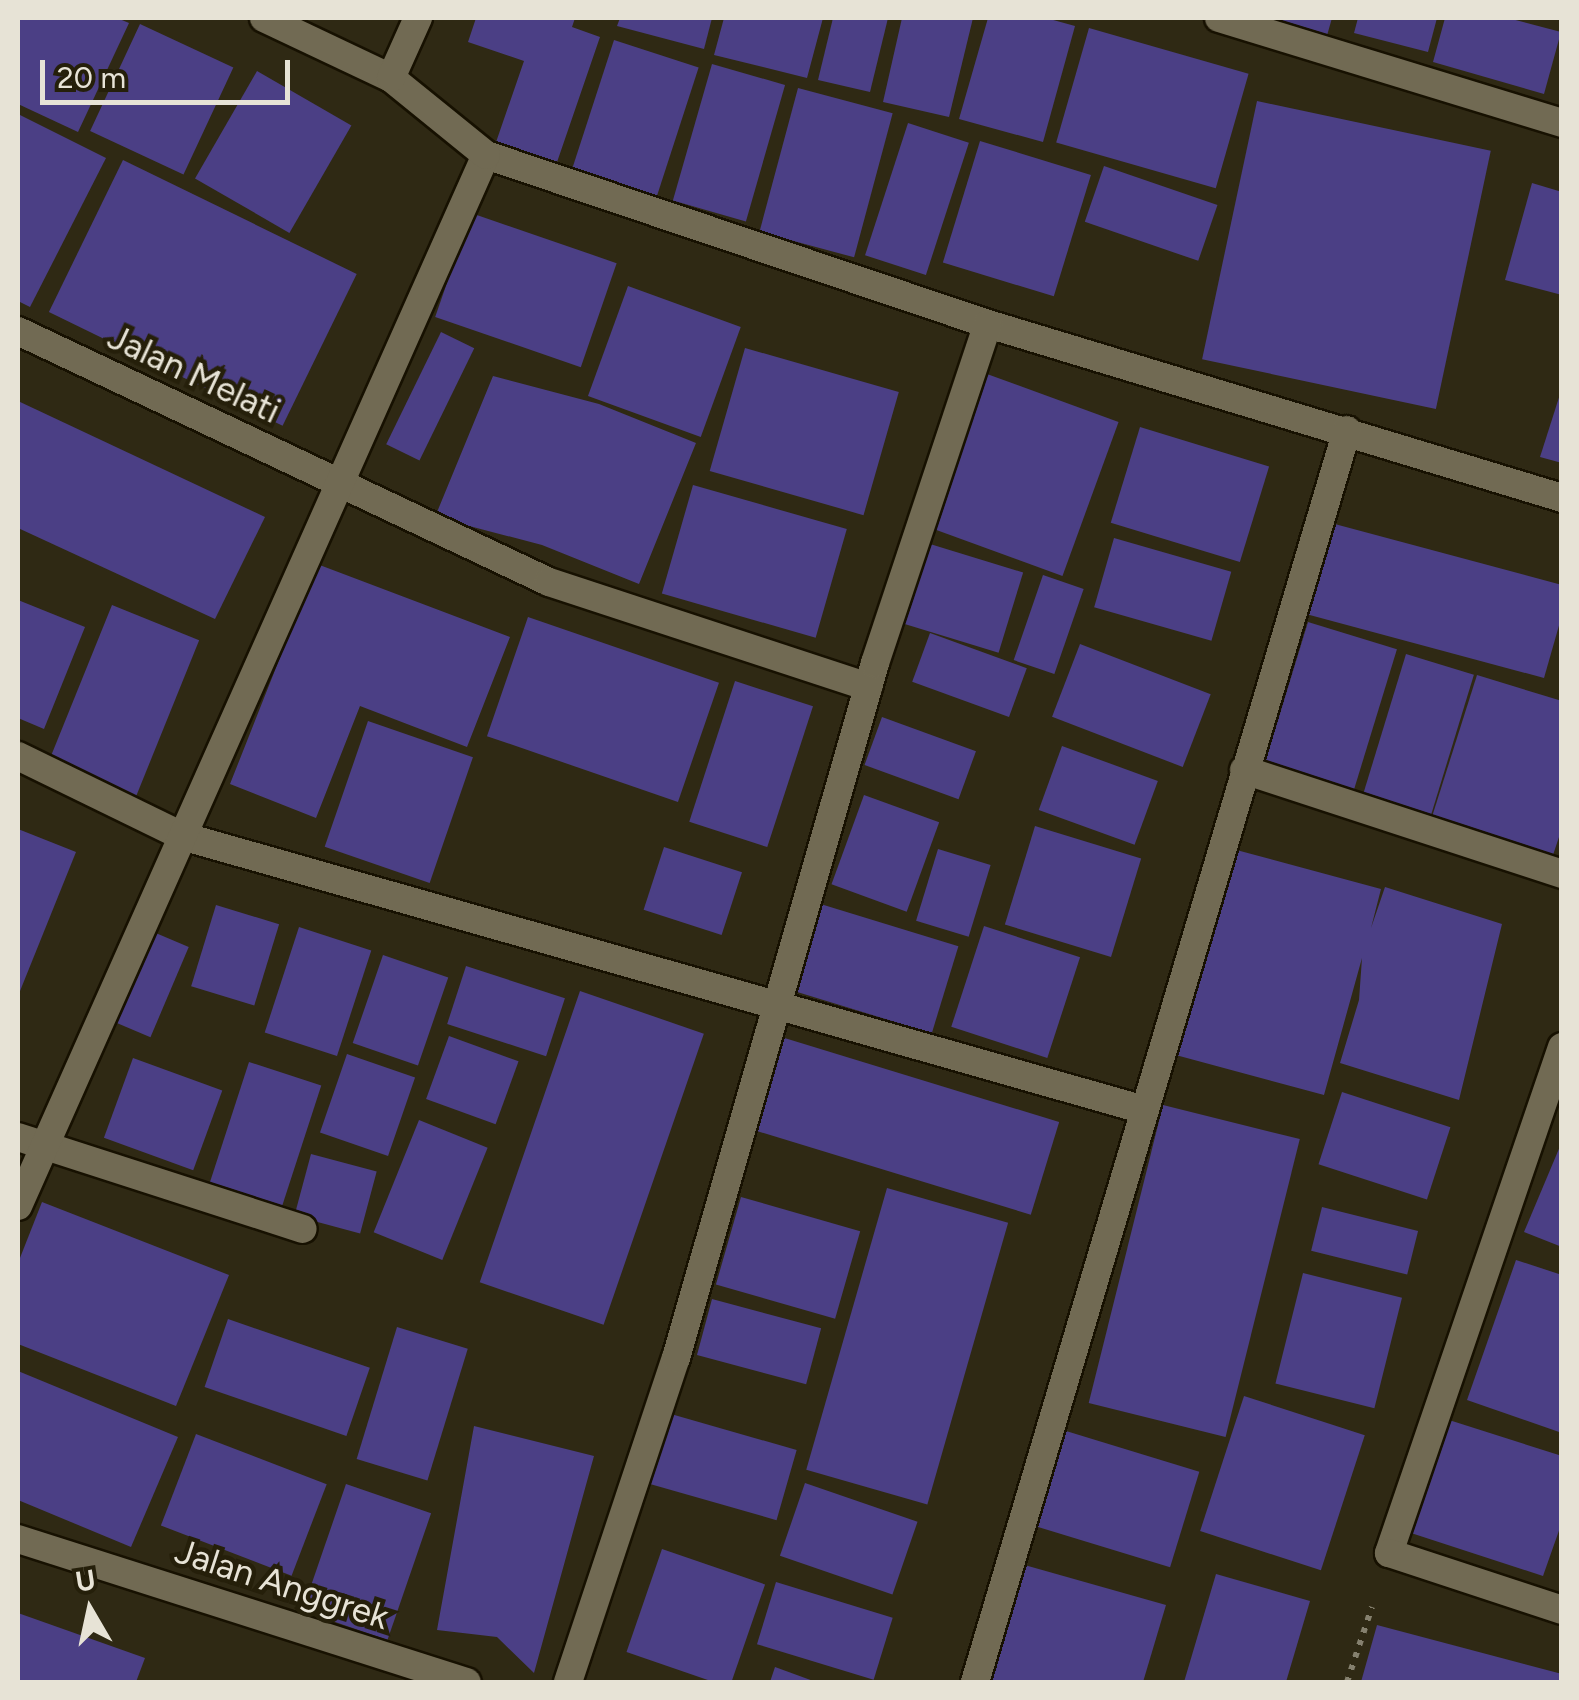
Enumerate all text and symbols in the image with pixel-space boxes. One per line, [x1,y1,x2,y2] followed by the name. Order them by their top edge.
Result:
[45,40,295,102] scale bar
[57,59,126,96] text: 20 m
[101,316,287,432] street label: Jalan Melati
[170,1530,394,1638] street label: Jalan Anggrek
[40,1560,140,1660] north arrow
[73,1562,98,1599] text: U

